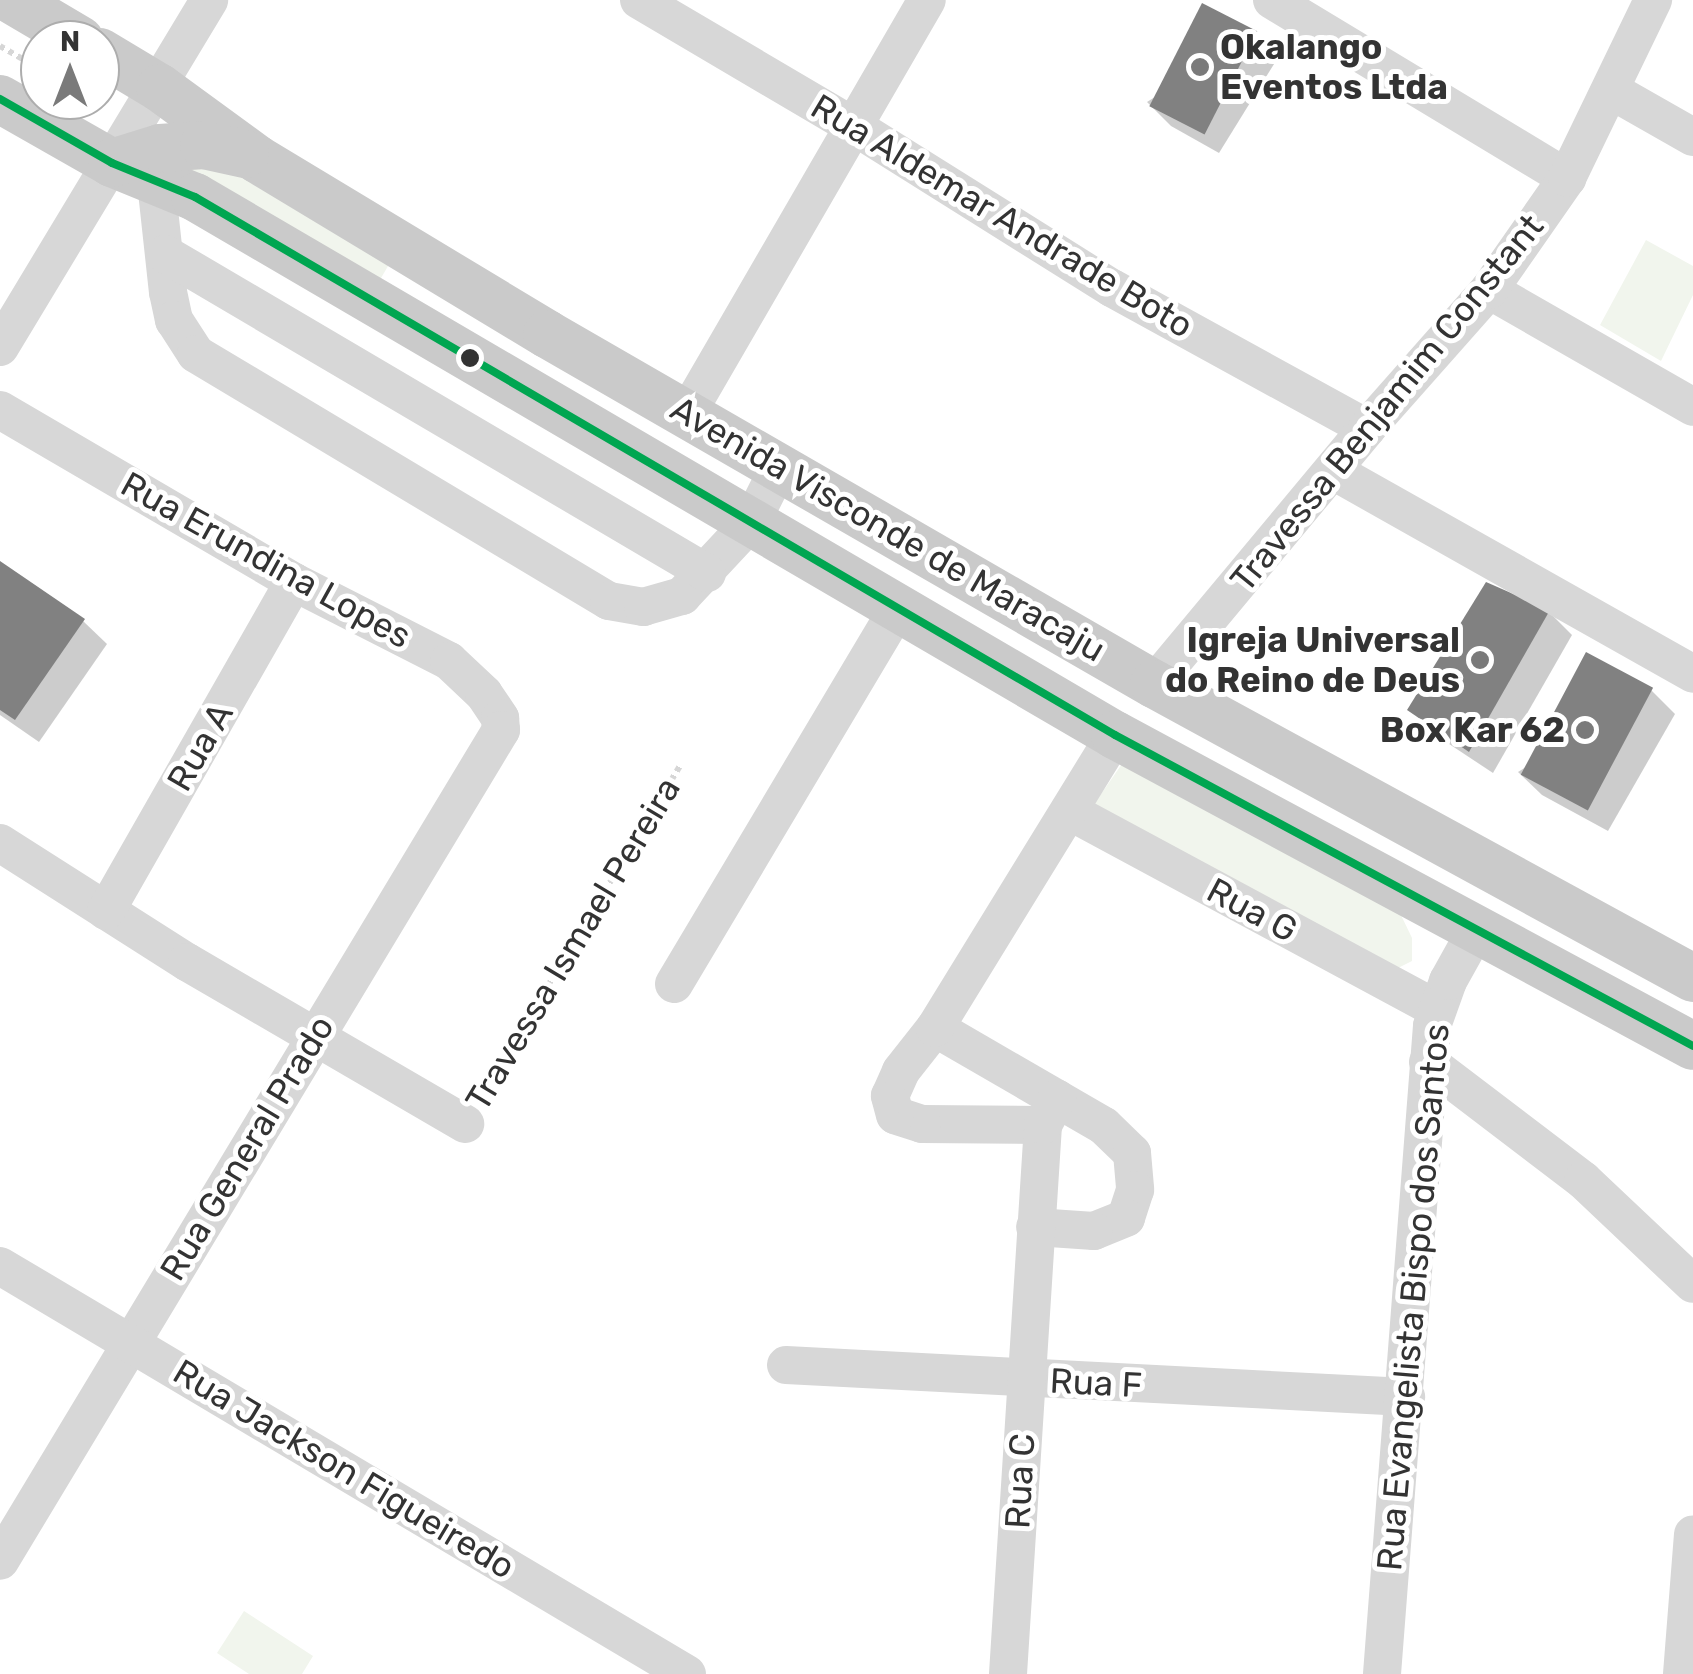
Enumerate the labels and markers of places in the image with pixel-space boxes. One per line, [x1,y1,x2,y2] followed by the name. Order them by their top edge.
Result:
[1220,26,1448,108] place label: Okalango Eventos Ltda
[1189,56,1211,78] marker: Okalango Eventos Ltda
[460,348,480,368] unlabelled marker
[1165,619,1460,701] place label: Igreja Universal do Reino de Deus
[1469,649,1491,671] marker: Igreja Universal do Reino de Deus
[1379,709,1565,751] place label: Box Kar 62
[1574,719,1596,741] marker: Box Kar 62

